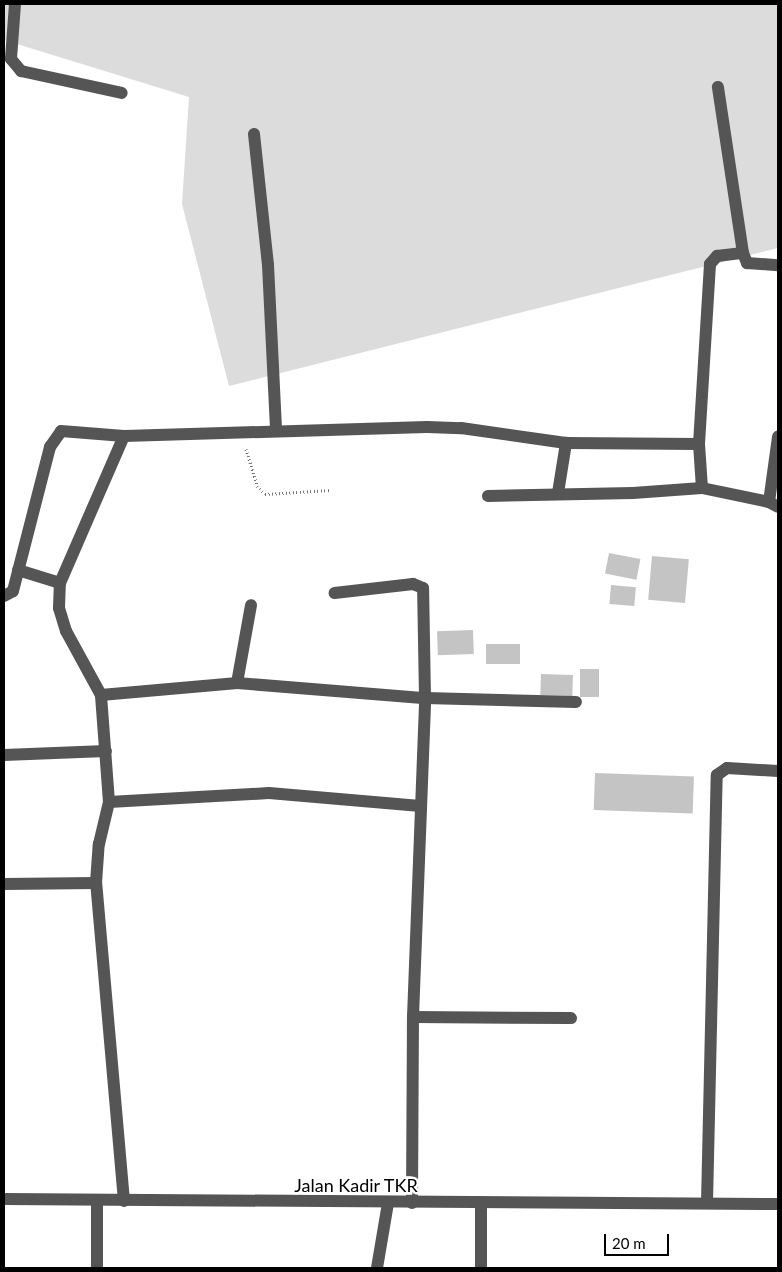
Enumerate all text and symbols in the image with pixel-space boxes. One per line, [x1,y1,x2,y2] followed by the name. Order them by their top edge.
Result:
[294,1174,418,1196] street label: Jalan Kadir TKR
[607,1224,672,1256] scale bar
[612,1234,646,1252] text: 20 m

